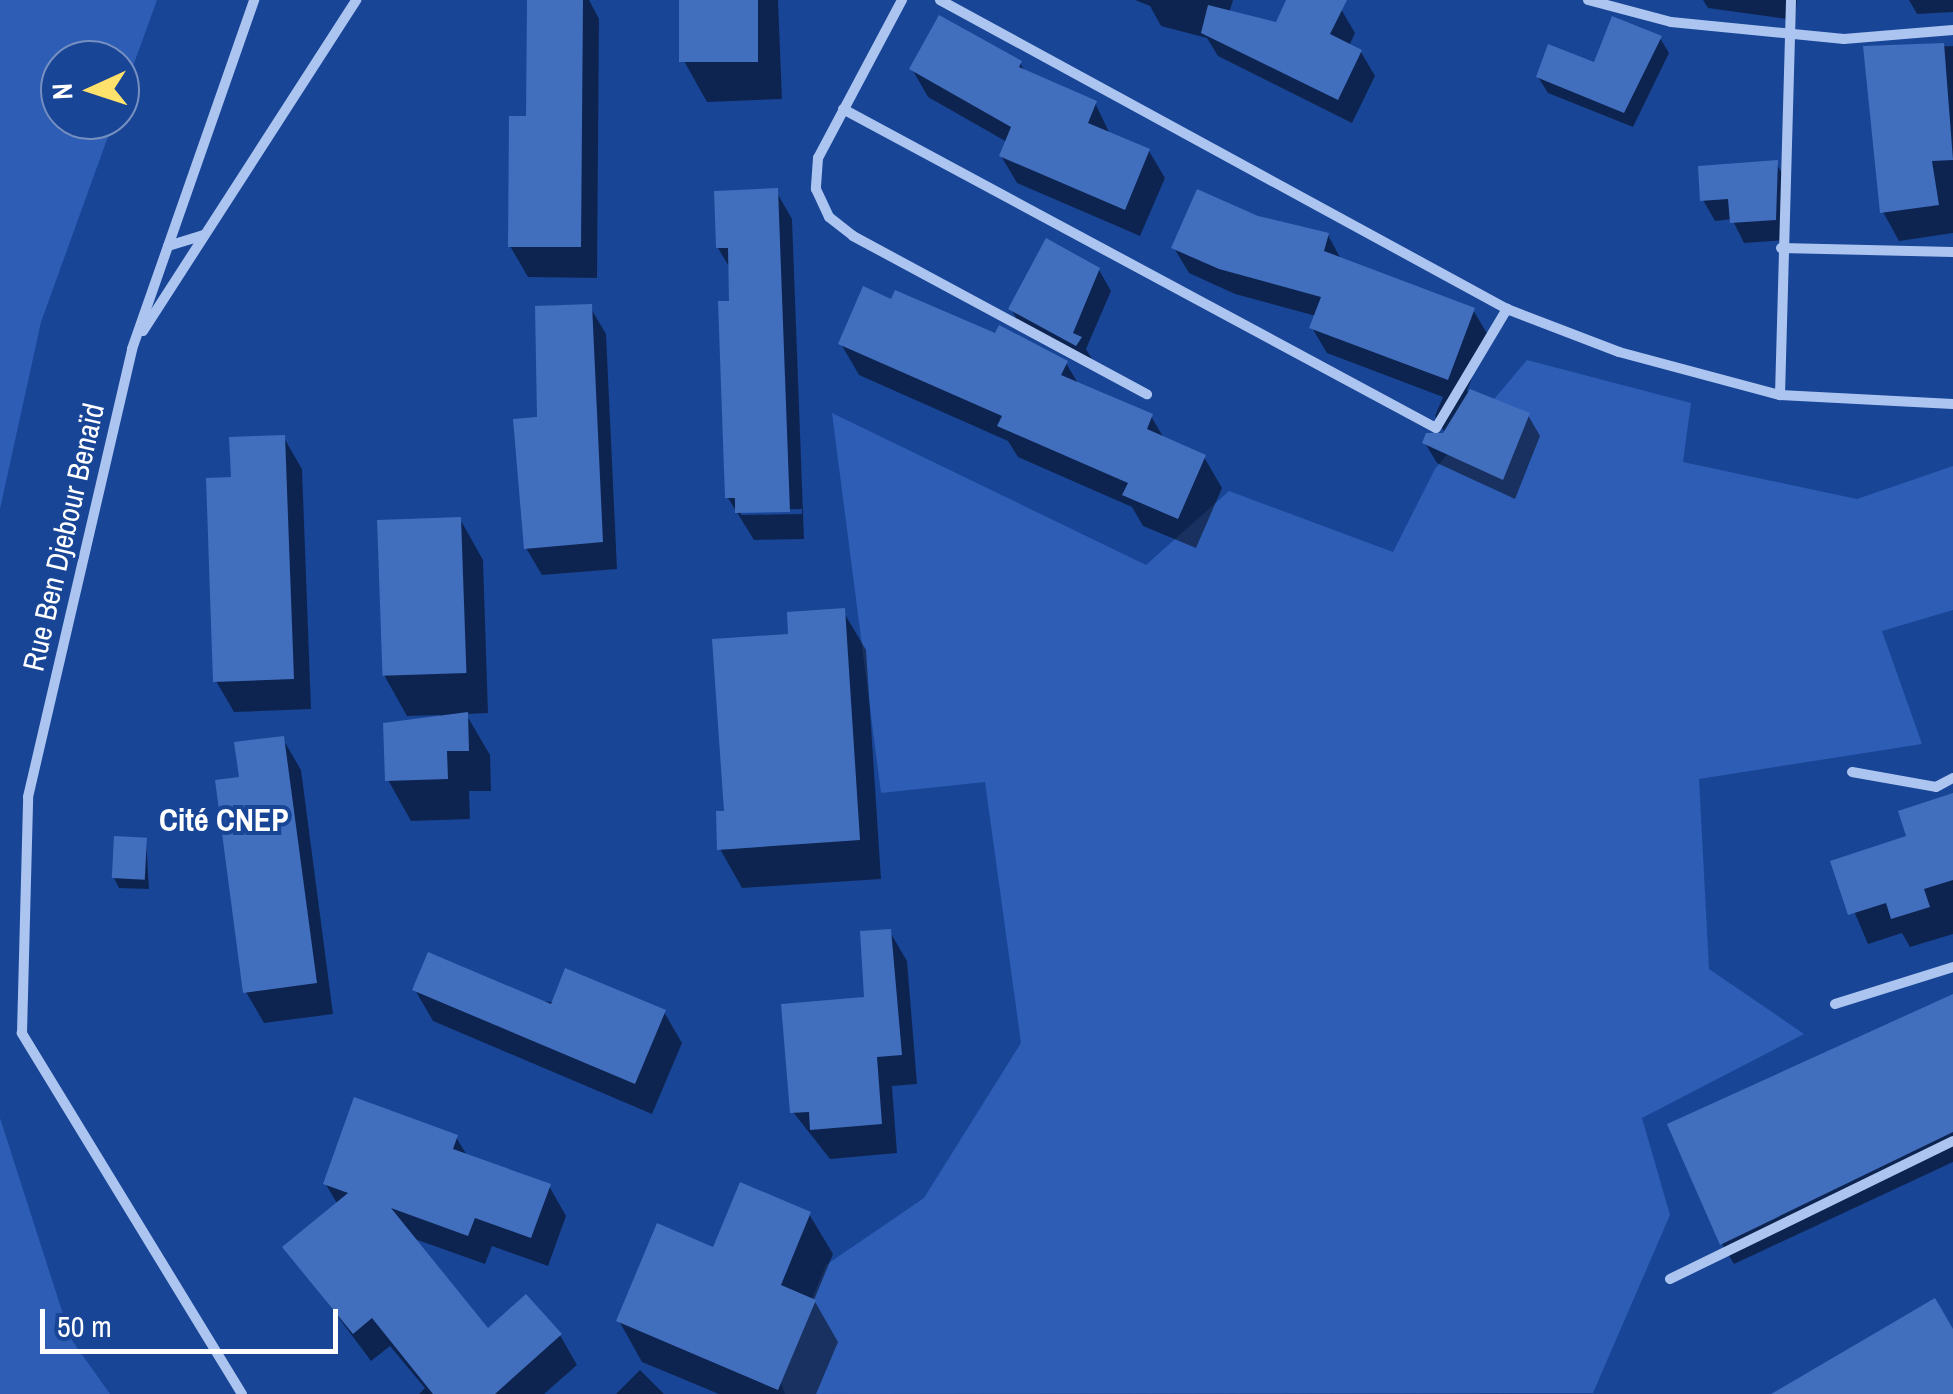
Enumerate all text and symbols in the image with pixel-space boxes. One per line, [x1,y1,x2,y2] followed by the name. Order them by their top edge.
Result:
[40,40,140,140] north arrow
[43,82,81,101] text: N
[15,400,111,674] street label: Rue Ben Djebour Benaïd
[159,801,289,839] district label: Cité CNEP
[45,1289,342,1351] scale bar
[57,1306,112,1346] text: 50 m

